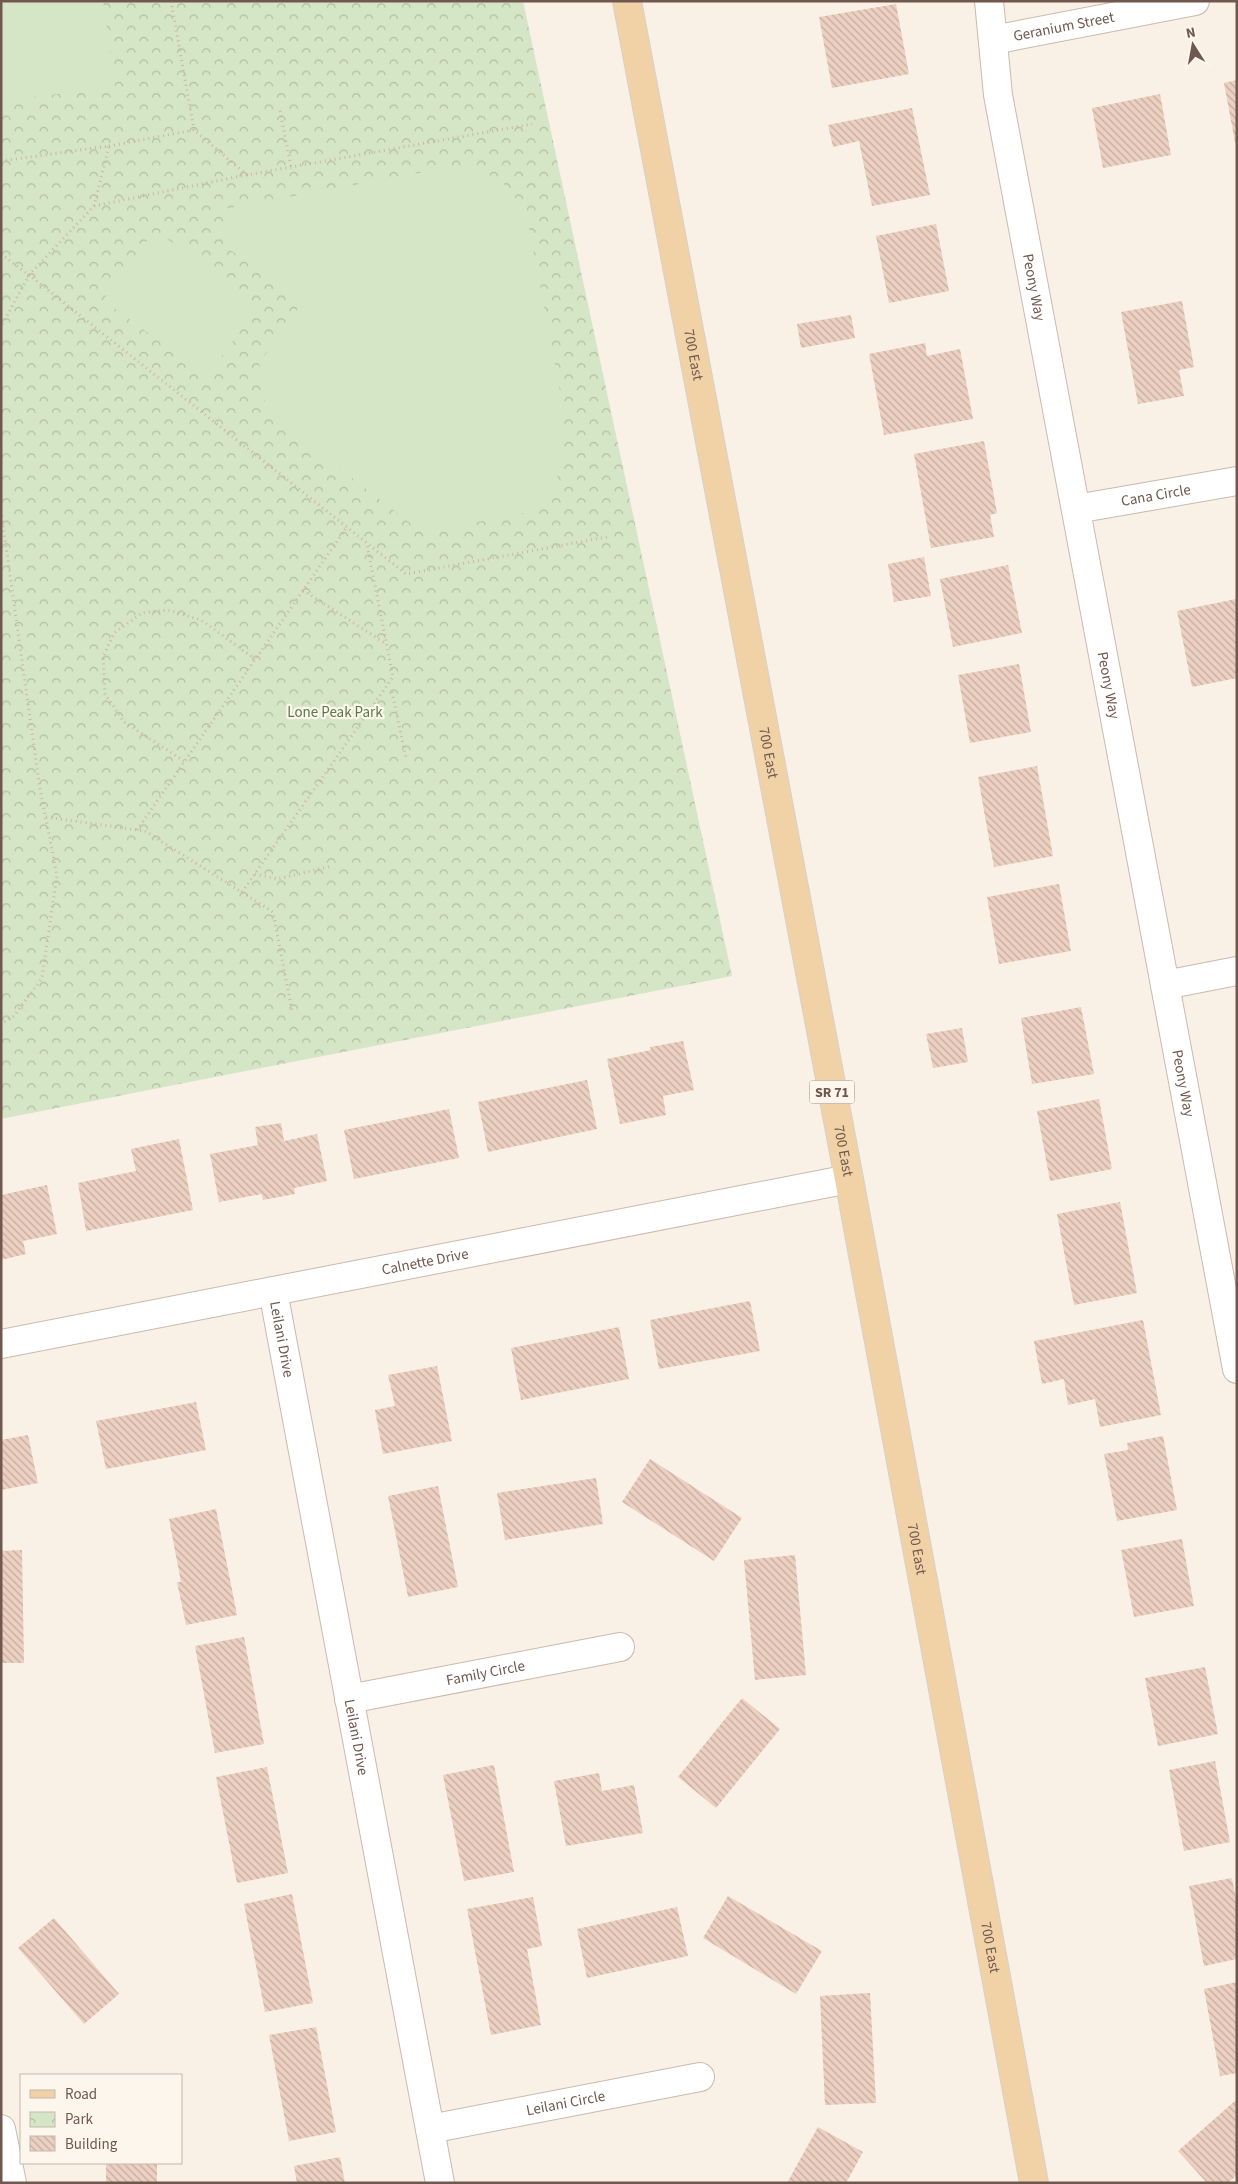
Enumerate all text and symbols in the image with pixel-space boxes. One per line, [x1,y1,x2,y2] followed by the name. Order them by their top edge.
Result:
[1012,7,1116,47] street label: Geranium Street
[1168,20,1218,70] north arrow
[1184,23,1197,44] text: N
[1017,252,1050,323] street label: Peony Way
[678,327,708,382] street label: 700 East
[1119,479,1192,512] street label: Cana Circle
[1092,650,1125,721] street label: Peony Way
[287,702,383,723] park label: Lone Peak Park
[753,725,783,780] street label: 700 East
[1166,1048,1200,1119] street label: Peony Way
[810,1080,854,1104] road number: SR 71
[828,1123,858,1178] street label: 700 East
[380,1243,470,1281] street label: Calnette Drive
[264,1299,299,1379] street label: Leilani Drive
[902,1522,932,1577] street label: 700 East
[444,1655,527,1691] street label: Family Circle
[339,1697,373,1777] street label: Leilani Drive
[975,1920,1005,1975] street label: 700 East
[20,2074,182,2164] legend
[65,2084,97,2105] text: Road
[524,2086,607,2121] street label: Leilani Circle
[65,2109,94,2130] text: Park
[65,2134,118,2155] text: Building

